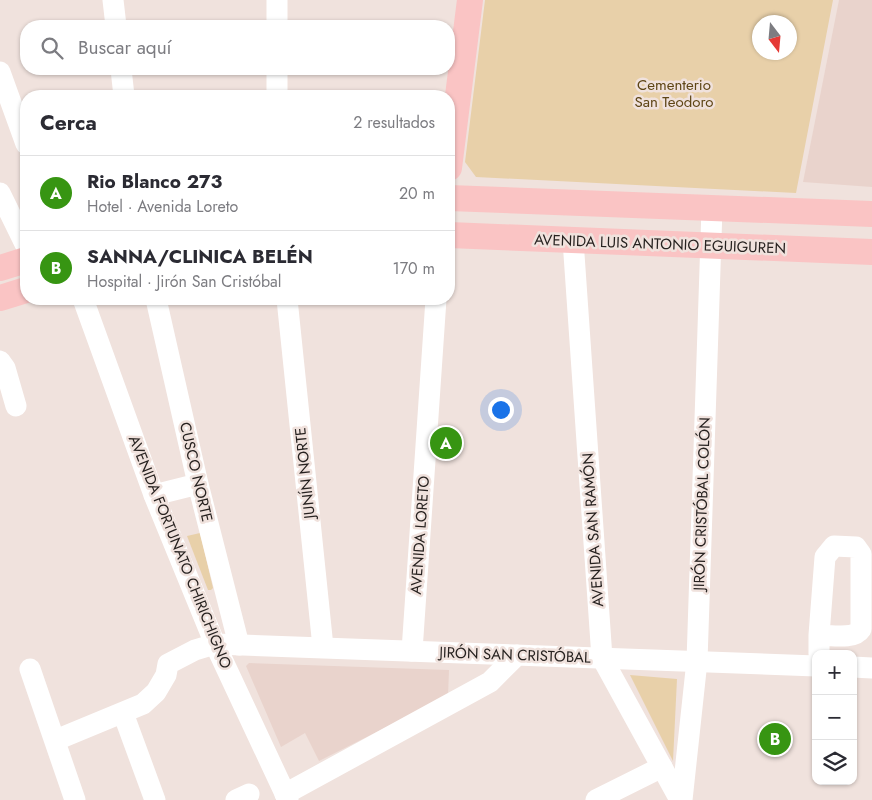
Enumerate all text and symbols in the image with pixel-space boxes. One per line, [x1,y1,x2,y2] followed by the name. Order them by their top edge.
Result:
[752,15,797,60] north arrow
[20,20,455,75] search box
[38,34,66,62] icon: search
[78,34,172,61] text: Buscar aquí
[634,74,714,113] park label: Cementerio San Teodoro
[40,108,97,138] text: Cerca
[353,111,435,134] text: 2 resultados
[87,168,222,195] text: Rio Blanco 273
[50,182,62,205] text: A
[399,182,435,205] text: 20 m
[87,195,238,218] text: Hotel · Avenida Loreto
[534,229,786,259] street label: AVENIDA LUIS ANTONIO EGUIGUREN
[87,243,313,270] text: SANNA/CLINICA BELÉN
[51,257,61,280] text: B
[393,257,435,280] text: 170 m
[87,270,282,293] text: Hospital · Jirón San Cristóbal
[488,397,514,423] your location
[688,417,716,593] street label: JIRÓN CRISTÓBAL COLÓN
[174,420,218,524] street label: CUSCO NORTE
[430,424,462,462] pin: A
[289,426,321,522] street label: JUNÍN NORTE
[123,432,237,672] street label: AVENIDA FORTUNATO CHIRICHIGNO
[577,452,609,608] street label: AVENIDA SAN RAMÓN
[405,475,435,595] street label: AVENIDA LORETO
[437,641,591,669] street label: JIRÓN SAN CRISTÓBAL
[812,650,857,785] map controls
[812,650,857,695] button: +
[812,695,857,740] button: −
[759,720,791,758] pin: B
[812,740,857,785] button: layers

